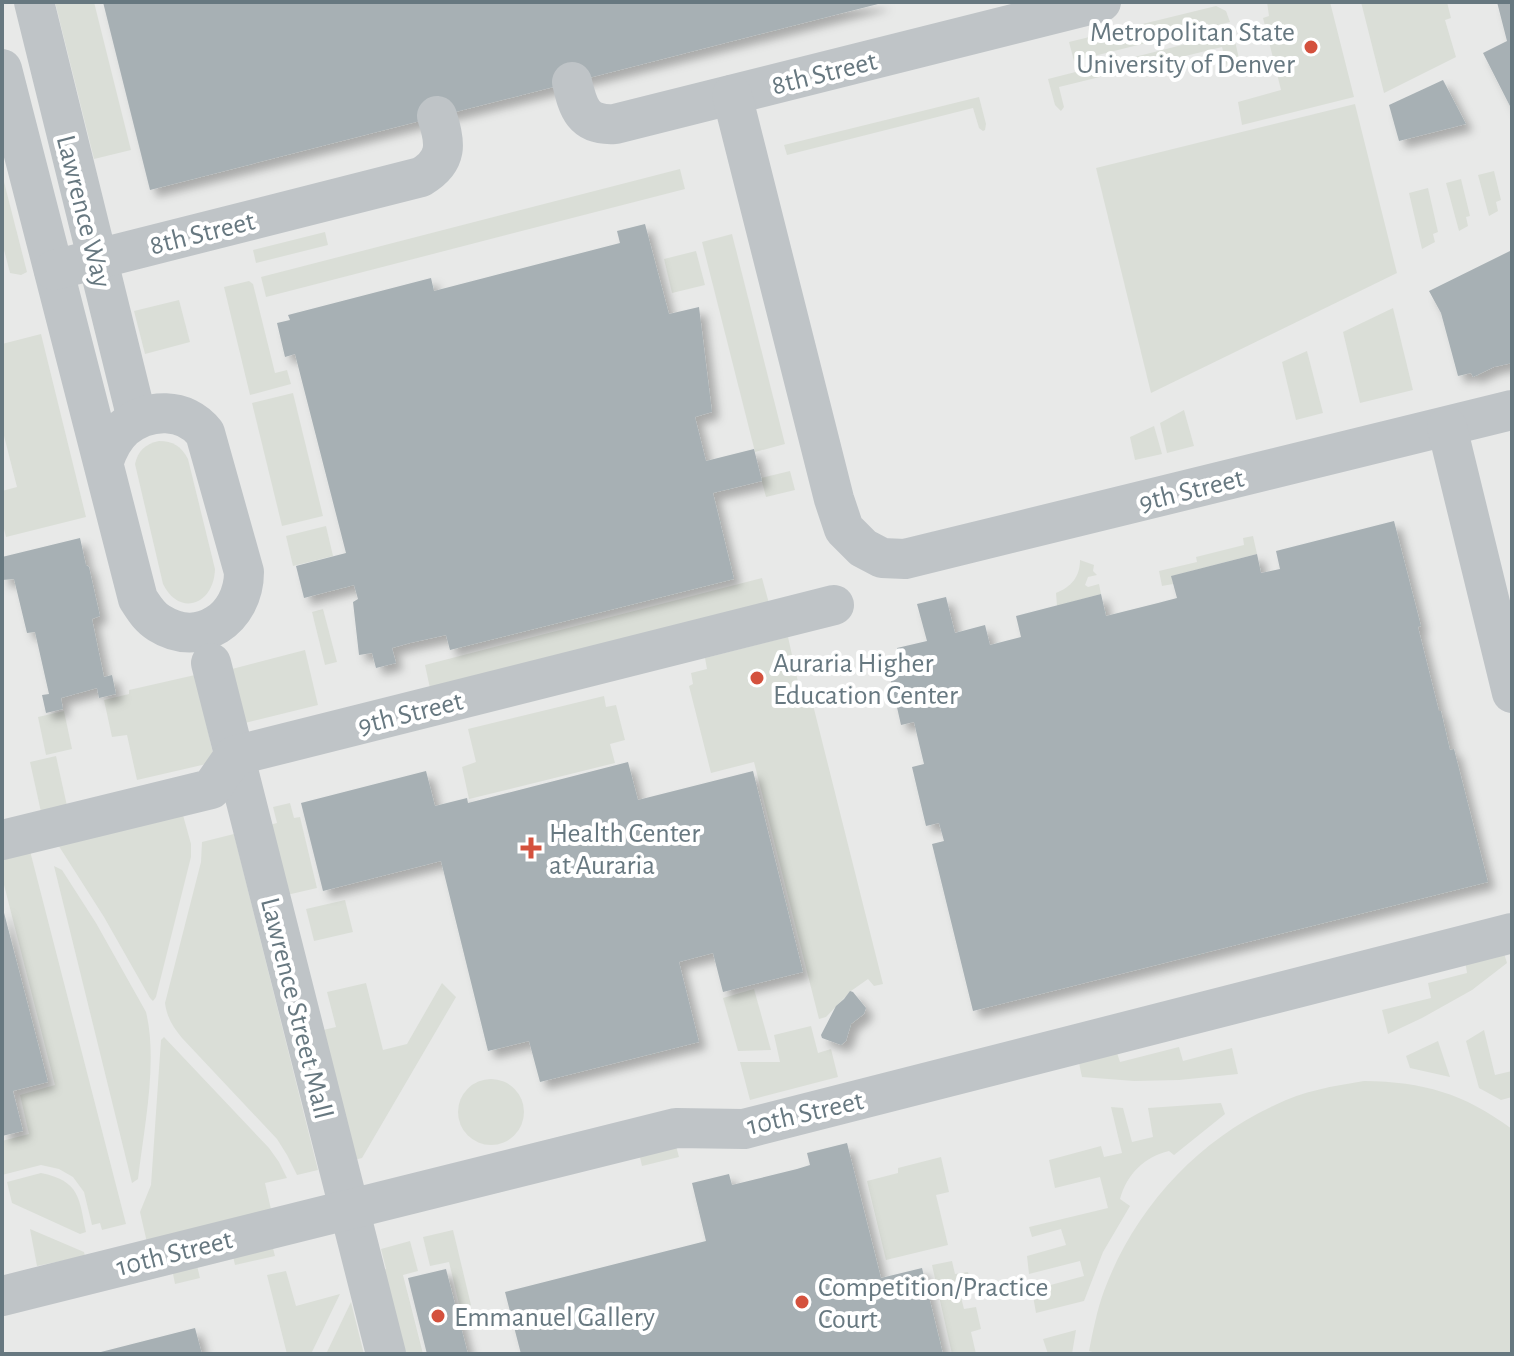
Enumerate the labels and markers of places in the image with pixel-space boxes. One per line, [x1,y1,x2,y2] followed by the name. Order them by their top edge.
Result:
[1076,19,1295,79] place label: Metropolitan State University of Denver
[1302,38,1320,56] marker: Metropolitan State University of Denver
[773,650,958,710] place label: Auraria Higher Education Center
[748,669,766,687] marker: Auraria Higher Education Center
[549,820,700,880] place label: Health Center at Auraria
[520,837,542,859] marker: Health Center at Auraria
[818,1274,1048,1334] place label: Competition/Practice Court
[793,1293,811,1311] marker: Competition/Practice Court
[454,1304,655,1332] place label: Emmanuel Gallery
[429,1307,447,1325] marker: Emmanuel Gallery

